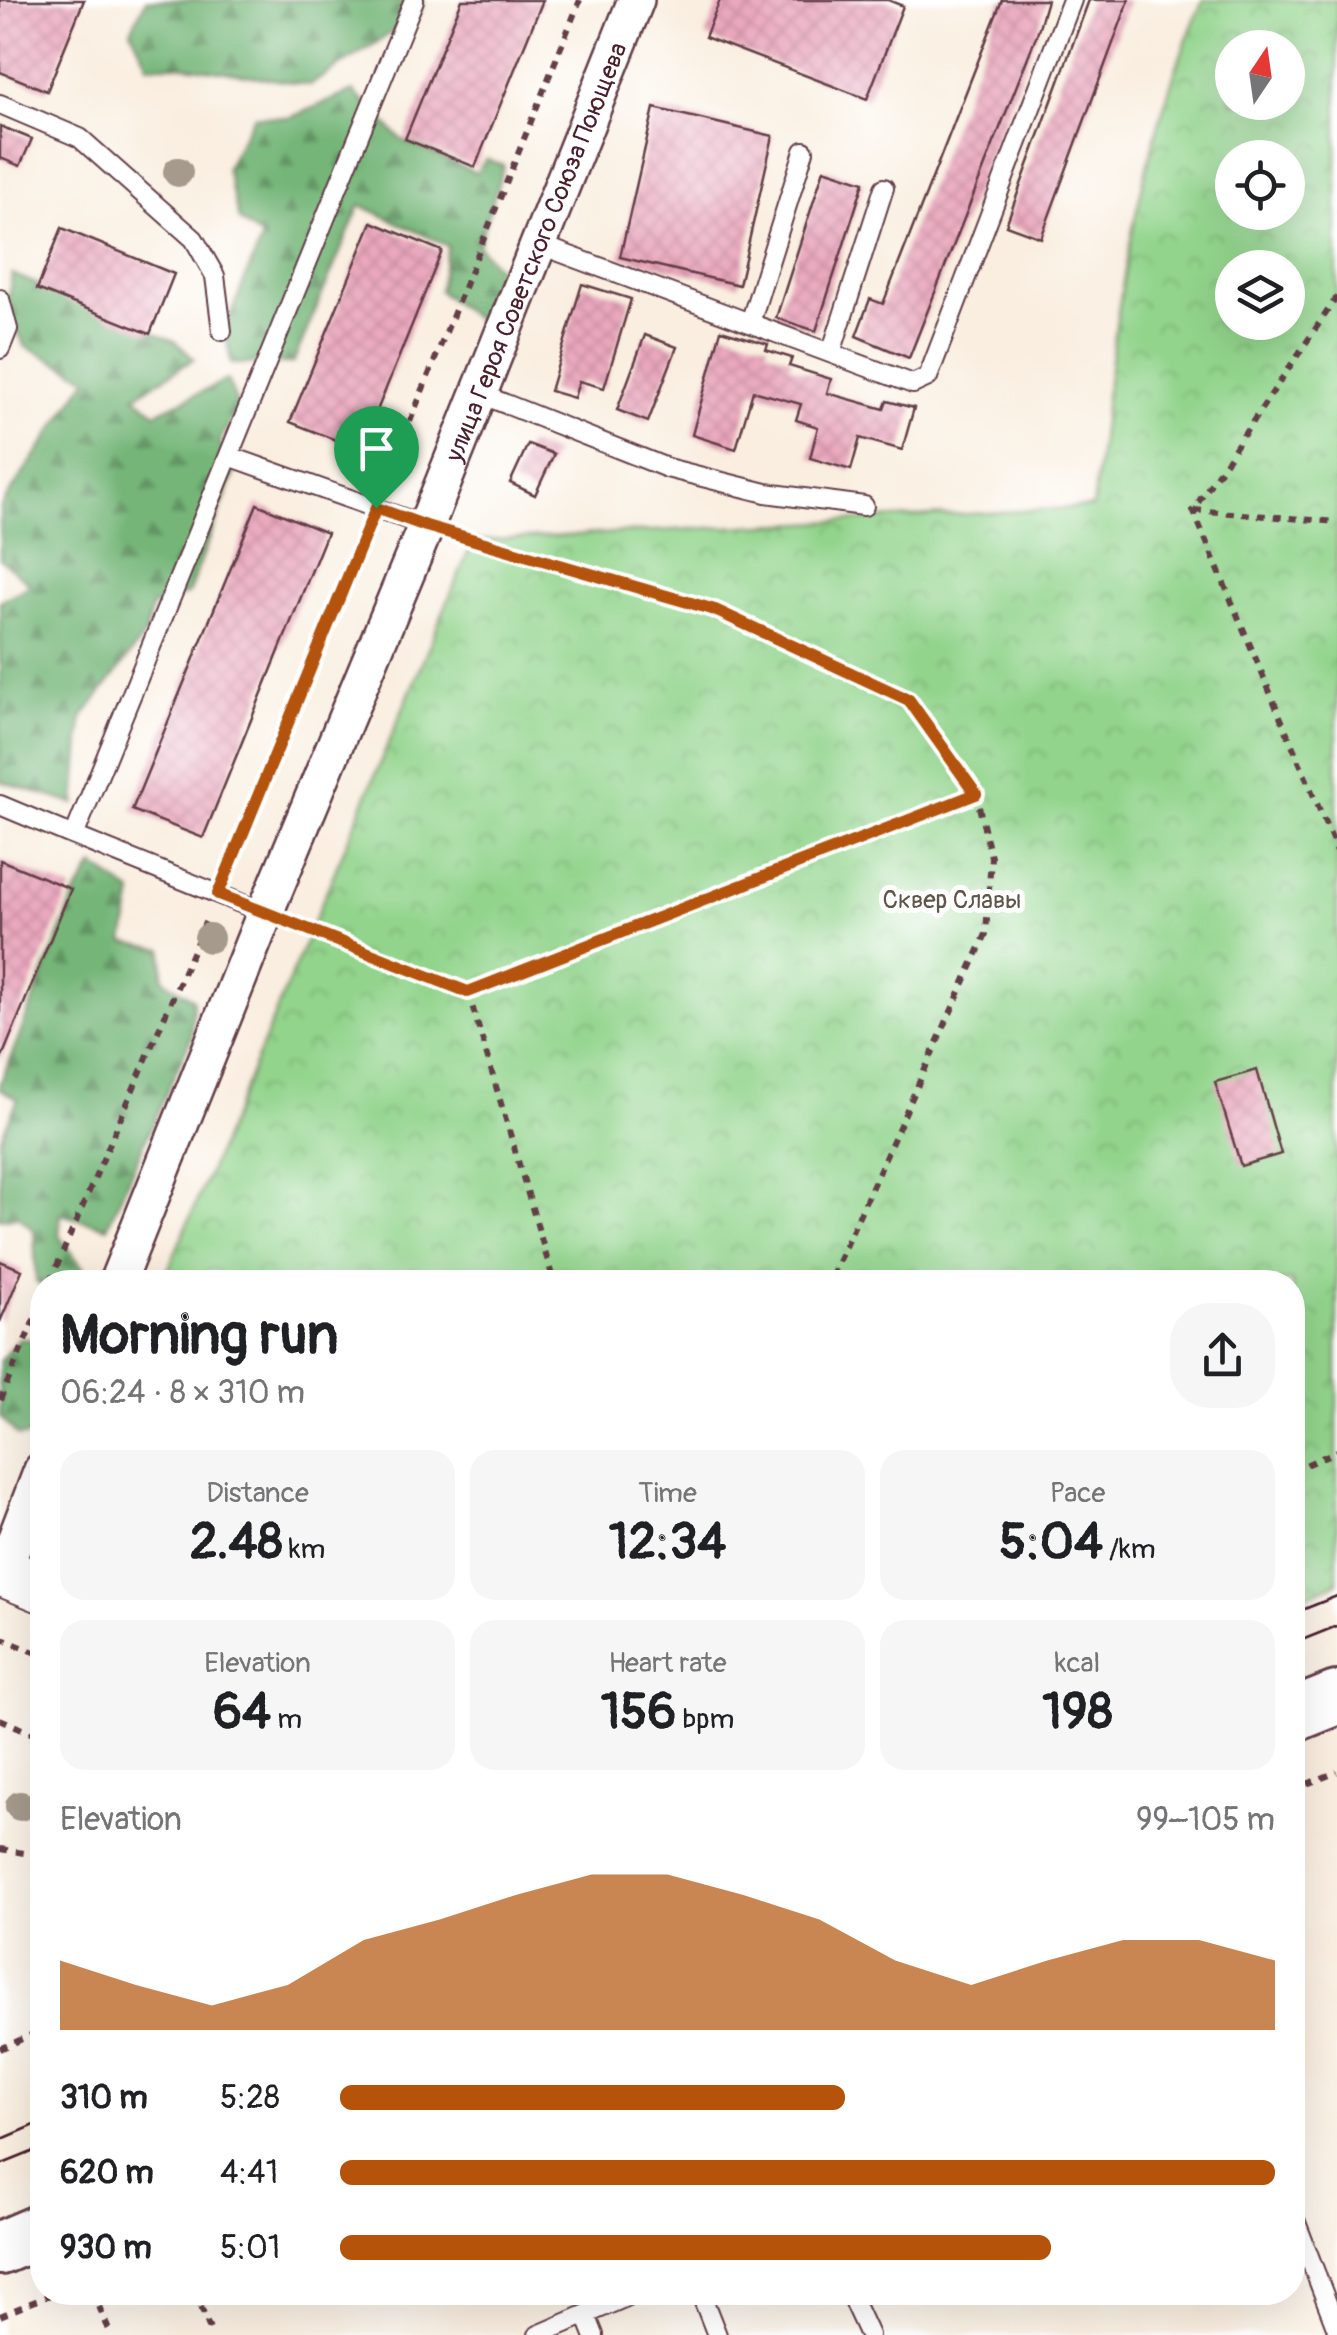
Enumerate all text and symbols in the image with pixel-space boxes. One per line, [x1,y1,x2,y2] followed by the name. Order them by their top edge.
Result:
[1215,30,1305,120] north arrow
[1215,30,1305,340] map controls
[439,38,634,467] street label: улица Героя Советского Союза Поющева
[1215,140,1305,230] button: locate
[1215,250,1305,340] button: layers
[334,406,419,509] pin
[349,421,404,476] icon: arrive
[883,885,1021,916] park label: Сквер Славы
[60,1301,338,1370] text: Morning run
[1170,1303,1275,1408] button: share
[60,1373,305,1413] text: 06:24 · 8 × 310 m
[206,1476,309,1511] text: Distance
[638,1476,697,1511] text: Time
[1050,1476,1105,1511] text: Pace
[190,1511,283,1574] text: 2.48
[609,1511,726,1574] text: 12:34
[999,1511,1103,1574] text: 5:04
[283,1532,325,1567] text: km
[1103,1532,1156,1567] text: /km
[204,1646,311,1681] text: Elevation
[608,1646,727,1681] text: Heart rate
[1055,1646,1100,1681] text: kcal
[213,1681,271,1744] text: 64
[601,1681,676,1744] text: 156
[1042,1681,1113,1744] text: 198
[271,1702,302,1737] text: m
[676,1702,734,1737] text: bpm
[60,1800,182,1840] text: Elevation
[1136,1800,1275,1840] text: 99–105 m
[60,2078,148,2118] text: 310 m
[220,2078,280,2118] text: 5:28
[60,2153,154,2193] text: 620 m
[220,2153,278,2193] text: 4:41
[60,2228,152,2268] text: 930 m
[220,2228,280,2268] text: 5:01

